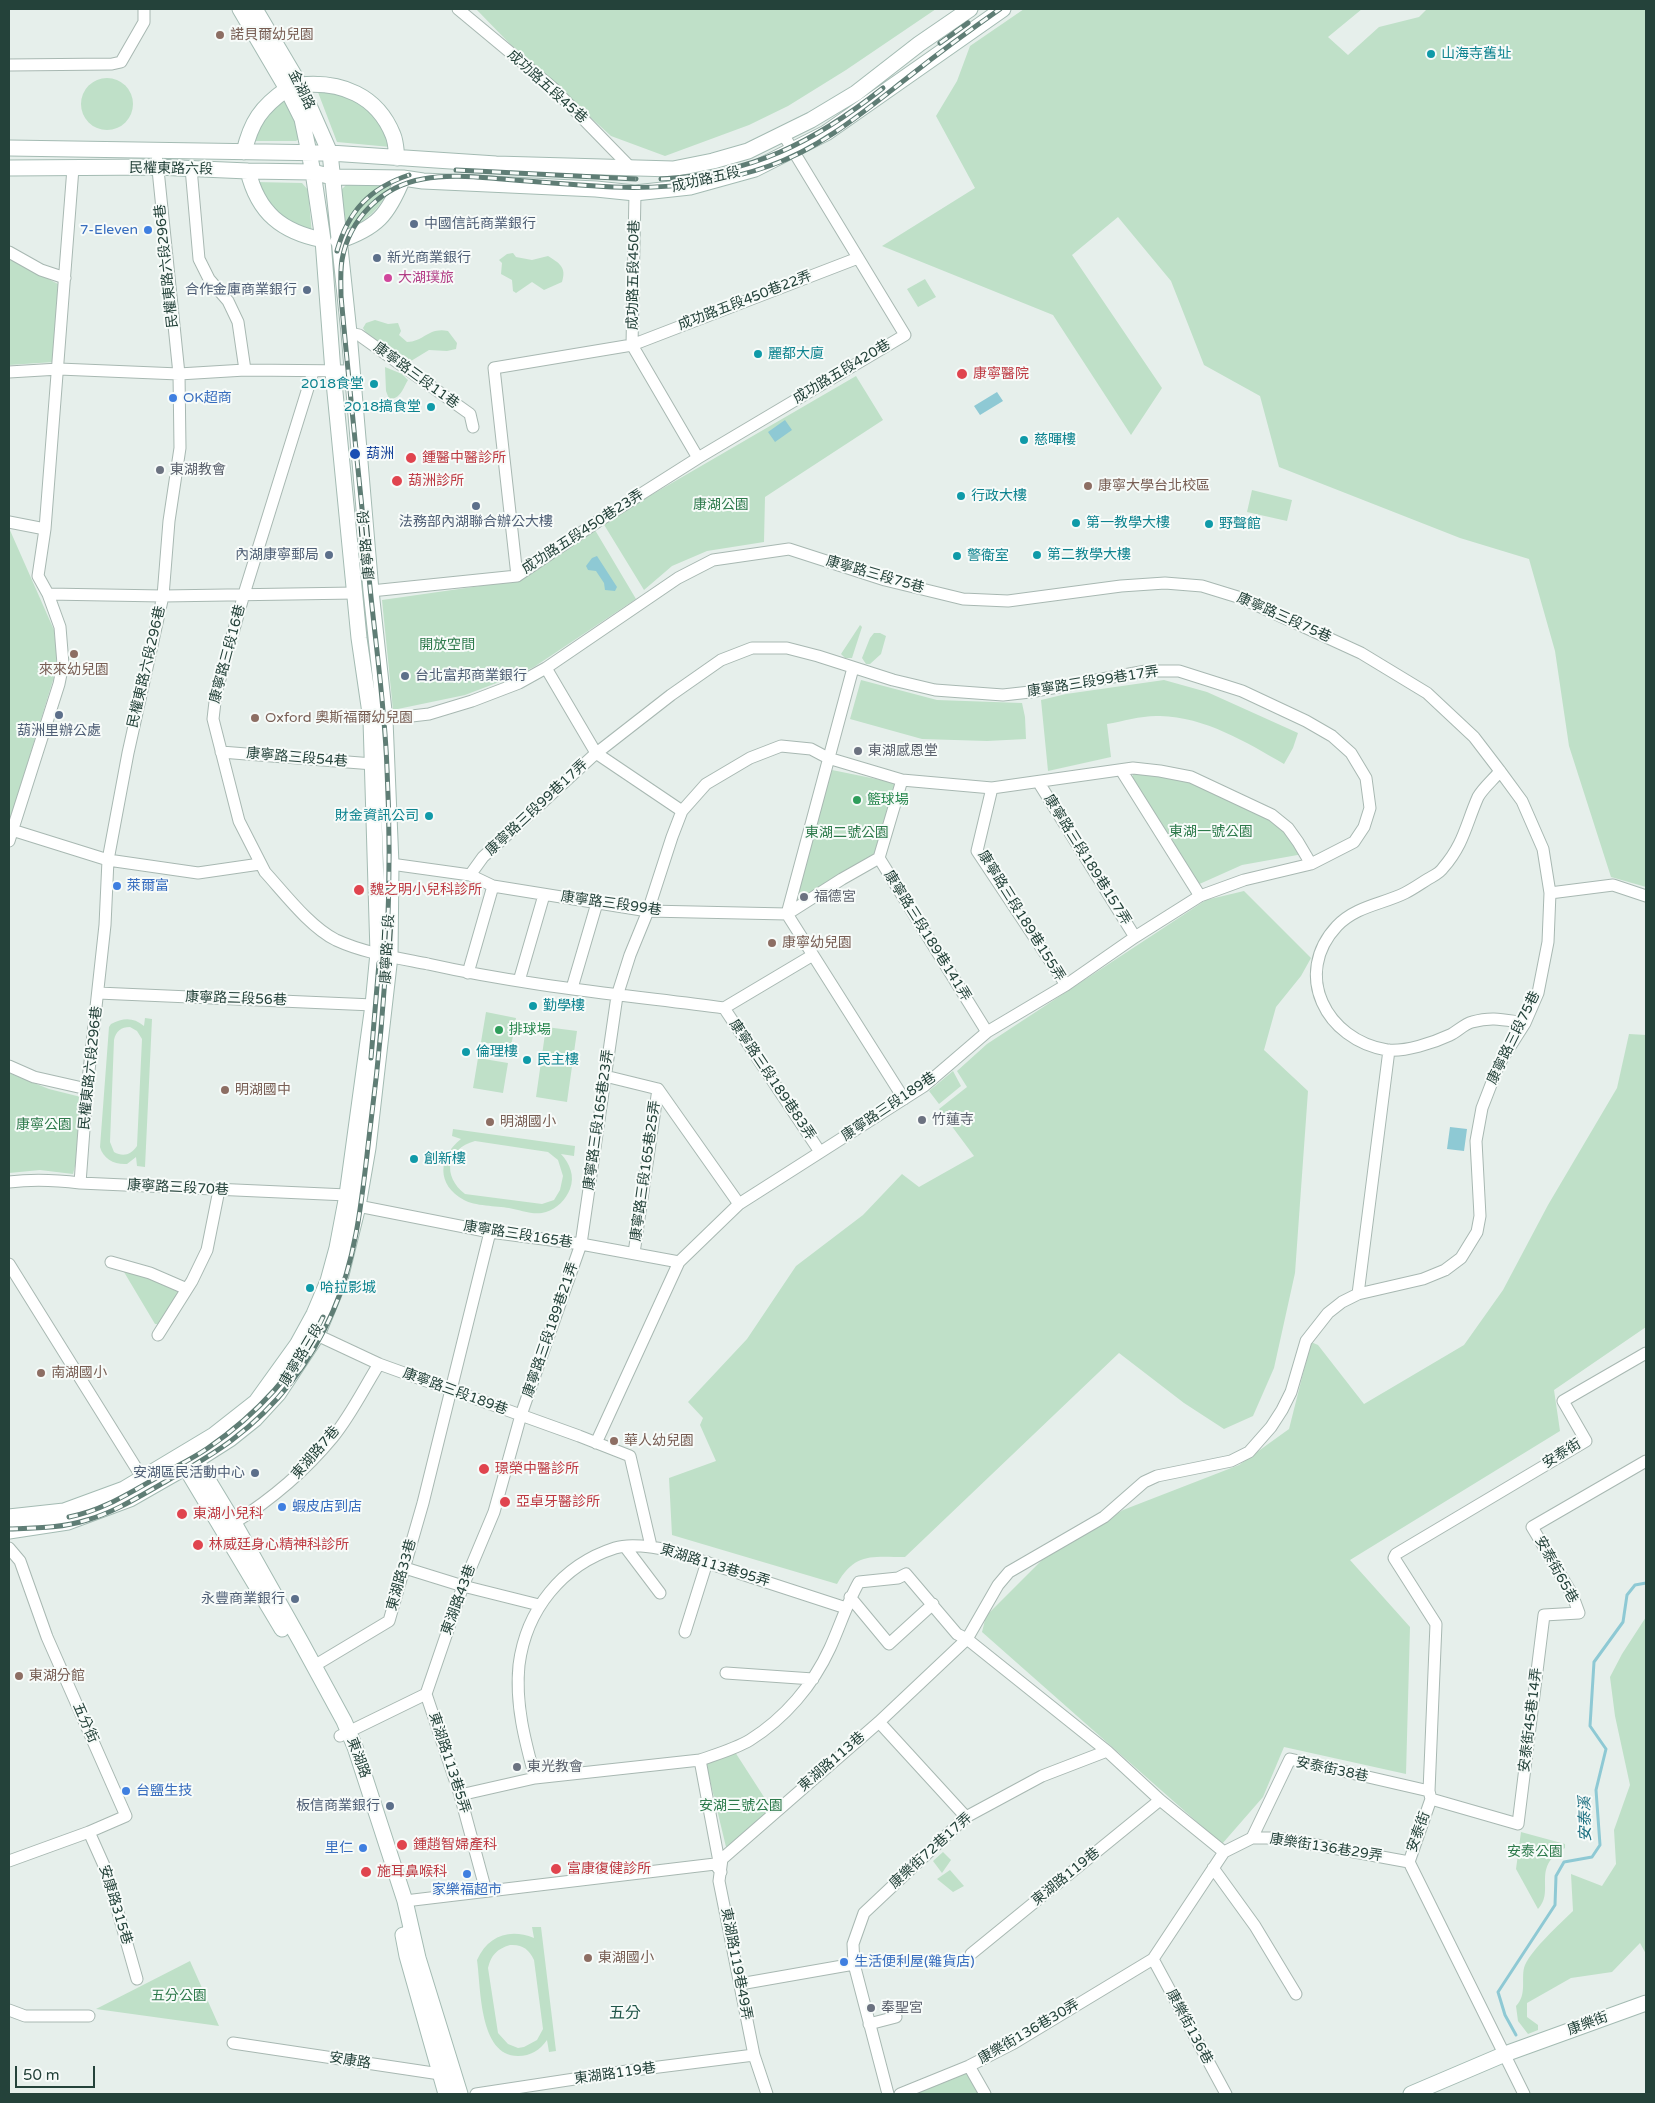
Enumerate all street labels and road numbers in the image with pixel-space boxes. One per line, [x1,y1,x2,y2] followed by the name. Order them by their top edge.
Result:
[504,47,590,127] street label: 成功路五段45巷
[284,67,318,113] street label: 金湖路
[129,160,213,178] street label: 民權東路六段
[670,164,742,196] street label: 成功路五段
[152,203,182,329] street label: 民權東路六段296巷
[625,220,643,330] street label: 成功路五段450巷
[676,268,814,334] street label: 成功路五段450巷22弄
[790,336,894,408] street label: 成功路五段420巷
[370,339,462,413] street label: 康寧路三段11巷
[519,486,647,578] street label: 成功路五段450巷23弄
[356,509,378,581] street label: 康寧路三段
[824,553,926,597] street label: 康寧路三段75巷
[1234,590,1334,646] street label: 康寧路三段75巷
[207,603,249,705] street label: 康寧路三段16巷
[125,605,169,729] street label: 民權東路六段296巷
[1026,663,1160,701] street label: 康寧路三段99巷17弄
[246,745,348,771] street label: 康寧路三段54巷
[483,756,591,860] street label: 康寧路三段99巷17弄
[1040,792,1134,928] street label: 康寧路三段189巷157弄
[974,848,1068,984] street label: 康寧路三段189巷155弄
[880,868,974,1004] street label: 康寧路三段189巷141弄
[560,889,662,919] street label: 康寧路三段99巷
[378,914,398,984] street label: 康寧路三段
[185,989,287,1009] street label: 康寧路三段56巷
[1484,989,1544,1087] street label: 康寧路三段75巷
[76,1005,106,1131] street label: 民權東路六段296巷
[725,1016,819,1144] street label: 康寧路三段189巷83弄
[581,1049,617,1191] street label: 康寧路三段165巷23弄
[839,1069,939,1145] street label: 康寧路三段189巷
[628,1100,664,1242] street label: 康寧路三段165巷25弄
[127,1177,229,1199] street label: 康寧路三段70巷
[462,1218,574,1252] street label: 康寧路三段165巷
[520,1260,582,1400] street label: 康寧路三段189巷21弄
[277,1321,327,1389] street label: 康寧路三段
[400,1365,510,1419] street label: 康寧路三段189巷
[288,1423,344,1483] street label: 東湖路7巷
[1540,1436,1584,1472] street label: 安泰街
[1531,1534,1581,1606] street label: 安泰街65巷
[384,1537,420,1613] street label: 東湖路33巷
[658,1541,772,1591] street label: 東湖路113巷95弄
[439,1563,479,1637] street label: 東湖路43巷
[1516,1667,1546,1773] street label: 安泰街45巷14弄
[69,1700,101,1746] street label: 五分街
[425,1710,473,1816] street label: 東湖路113巷5弄
[795,1729,869,1795] street label: 東湖路113巷
[343,1735,373,1781] street label: 東湖路
[1294,1754,1370,1786] street label: 安泰街38巷
[1404,1809,1434,1855] street label: 安泰街
[886,1810,976,1892] street label: 康樂街72巷17弄
[1268,1831,1384,1865] street label: 康樂街136巷29弄
[1029,1845,1103,1909] street label: 東湖路119巷
[95,1863,135,1947] street label: 安康路315巷
[717,1906,755,2022] street label: 東湖路119巷49弄
[1162,1987,1216,2067] street label: 康樂街136巷
[975,1996,1083,2068] street label: 康樂街136巷30弄
[1565,2009,1611,2039] street label: 康樂街
[328,2049,372,2073] street label: 安康路
[573,2060,657,2088] street label: 東湖路119巷

